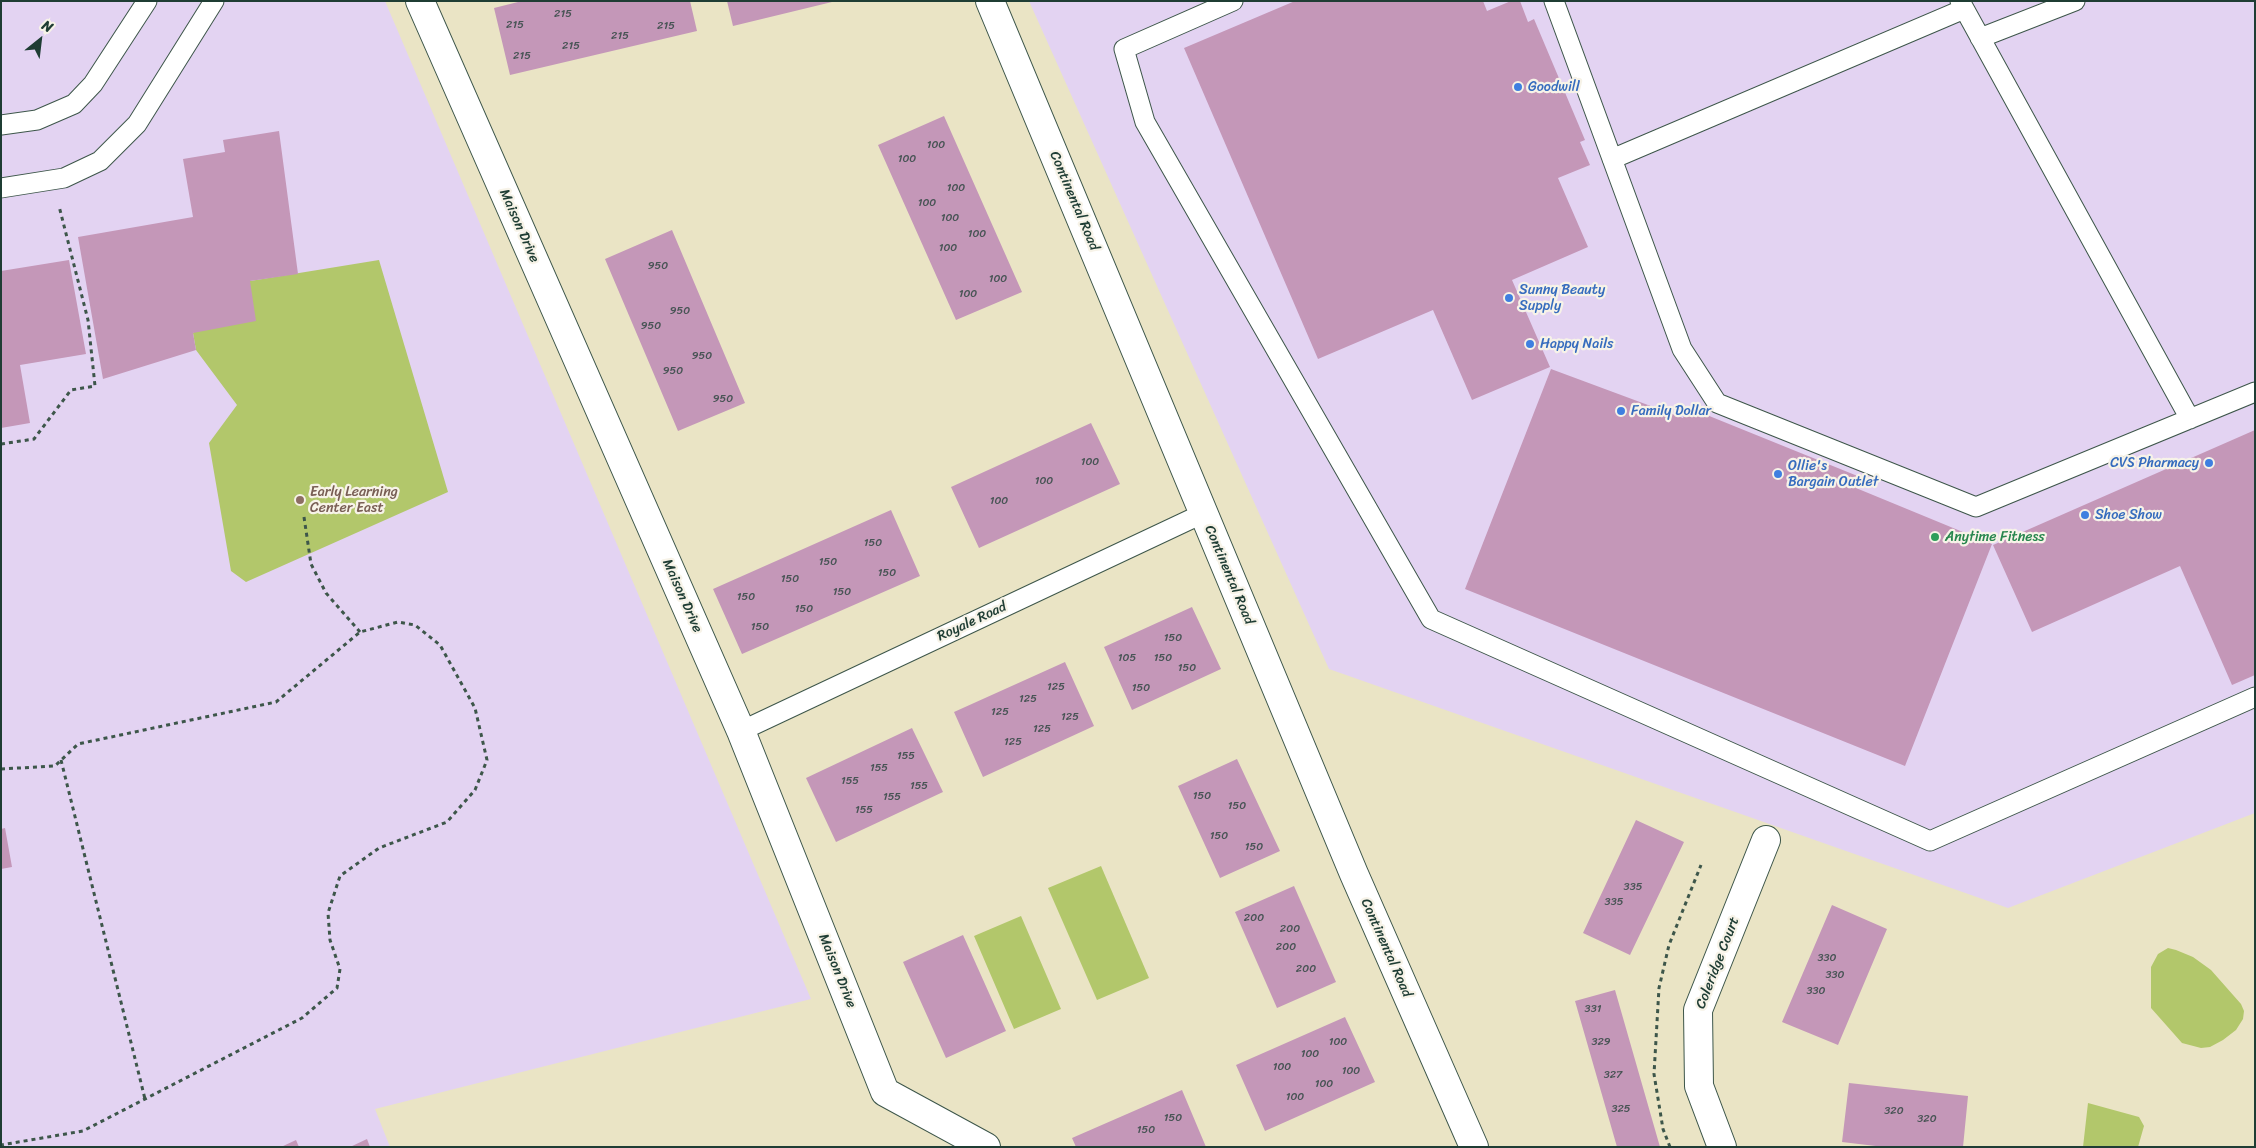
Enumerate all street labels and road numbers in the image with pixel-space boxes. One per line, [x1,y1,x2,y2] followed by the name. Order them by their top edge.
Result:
[1046,149,1102,253] street label: Continental Road
[495,187,543,265] street label: Maison Drive
[1201,523,1257,627] street label: Continental Road
[658,557,706,635] street label: Maison Drive
[935,599,1009,645] street label: Royale Road
[1357,896,1415,1000] street label: Continental Road
[1693,915,1743,1011] street label: Coleridge Court
[814,931,860,1011] street label: Maison Drive

